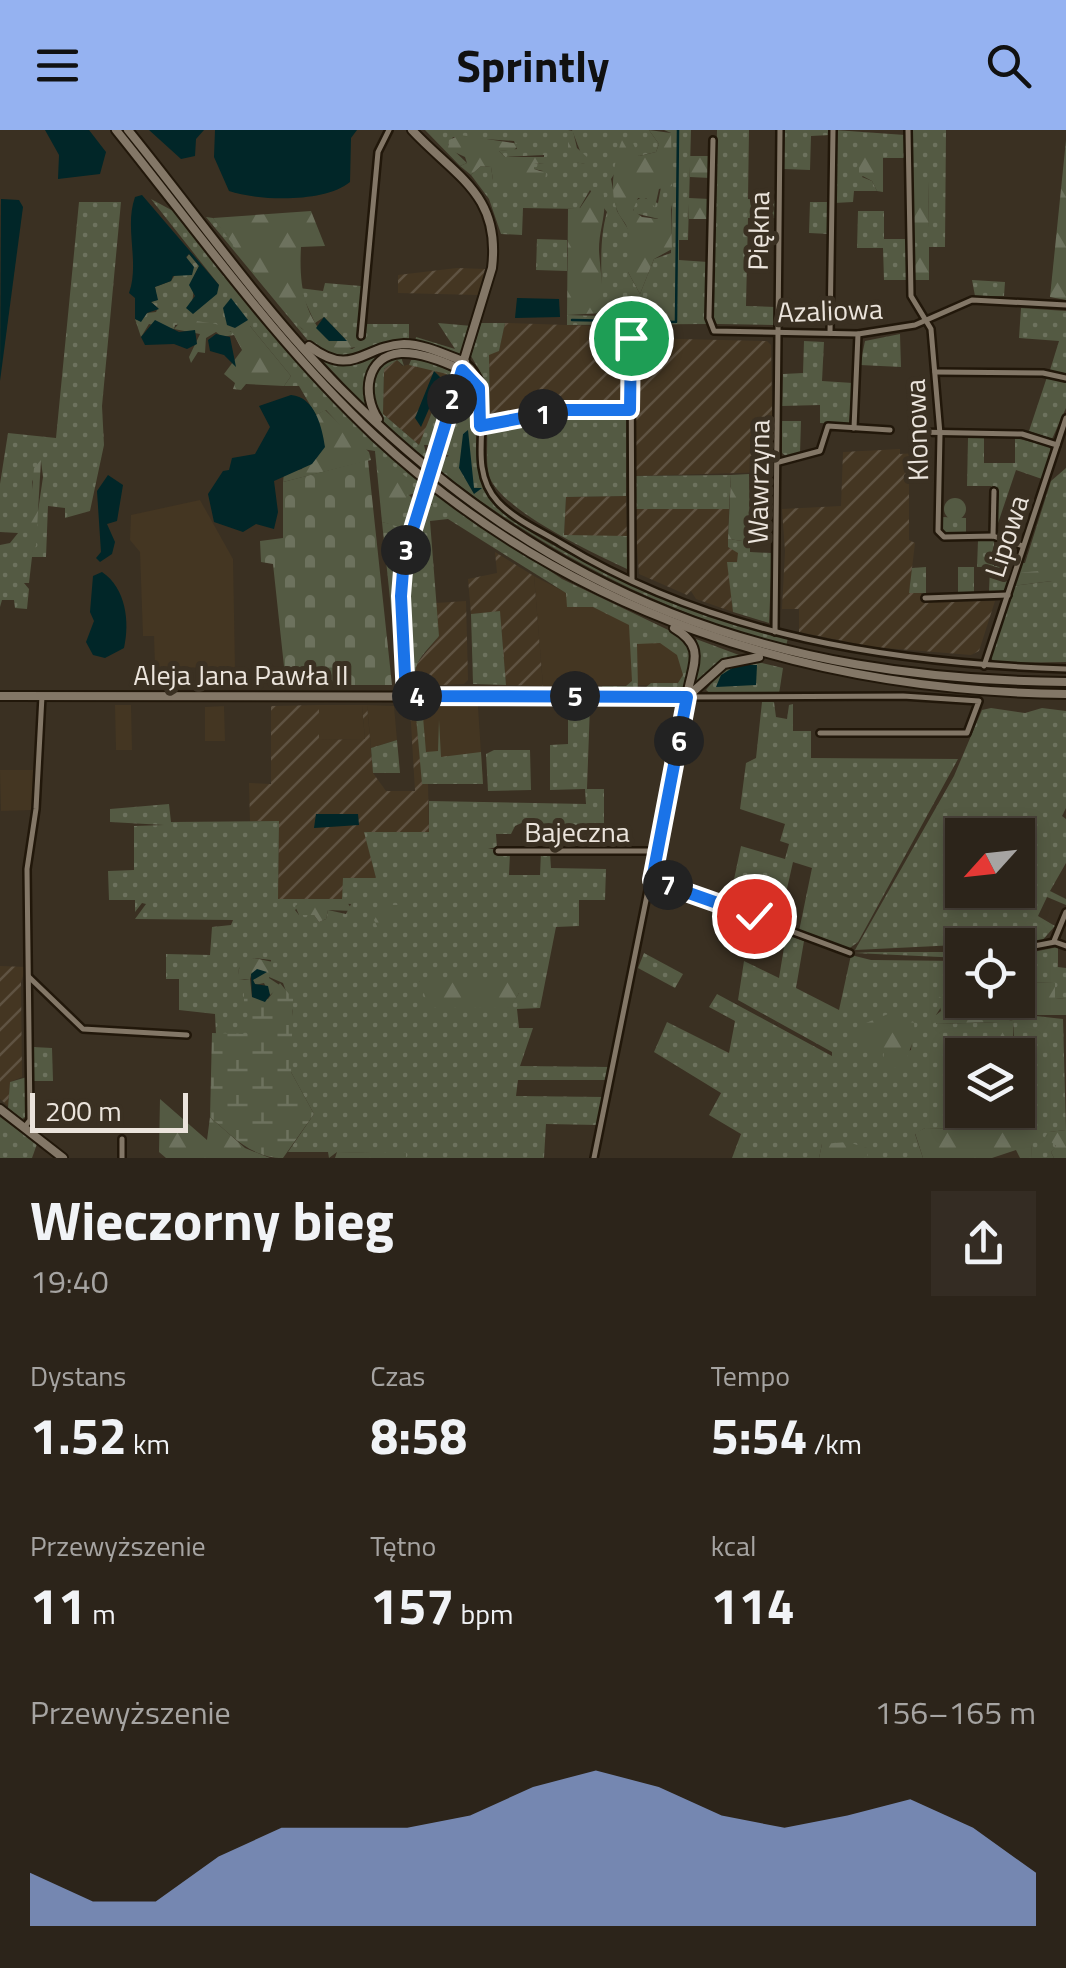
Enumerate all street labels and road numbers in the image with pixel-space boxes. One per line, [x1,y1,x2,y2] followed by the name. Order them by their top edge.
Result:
[736,191,780,271] street label: Piękna
[776,287,884,333] street label: Azaliowa
[893,378,939,482] street label: Klonowa
[735,419,781,545] street label: Wawrzyna
[973,489,1039,583] street label: Lipowa
[133,653,349,696] street label: Aleja Jana Pawła II
[524,810,630,853] street label: Bajeczna

